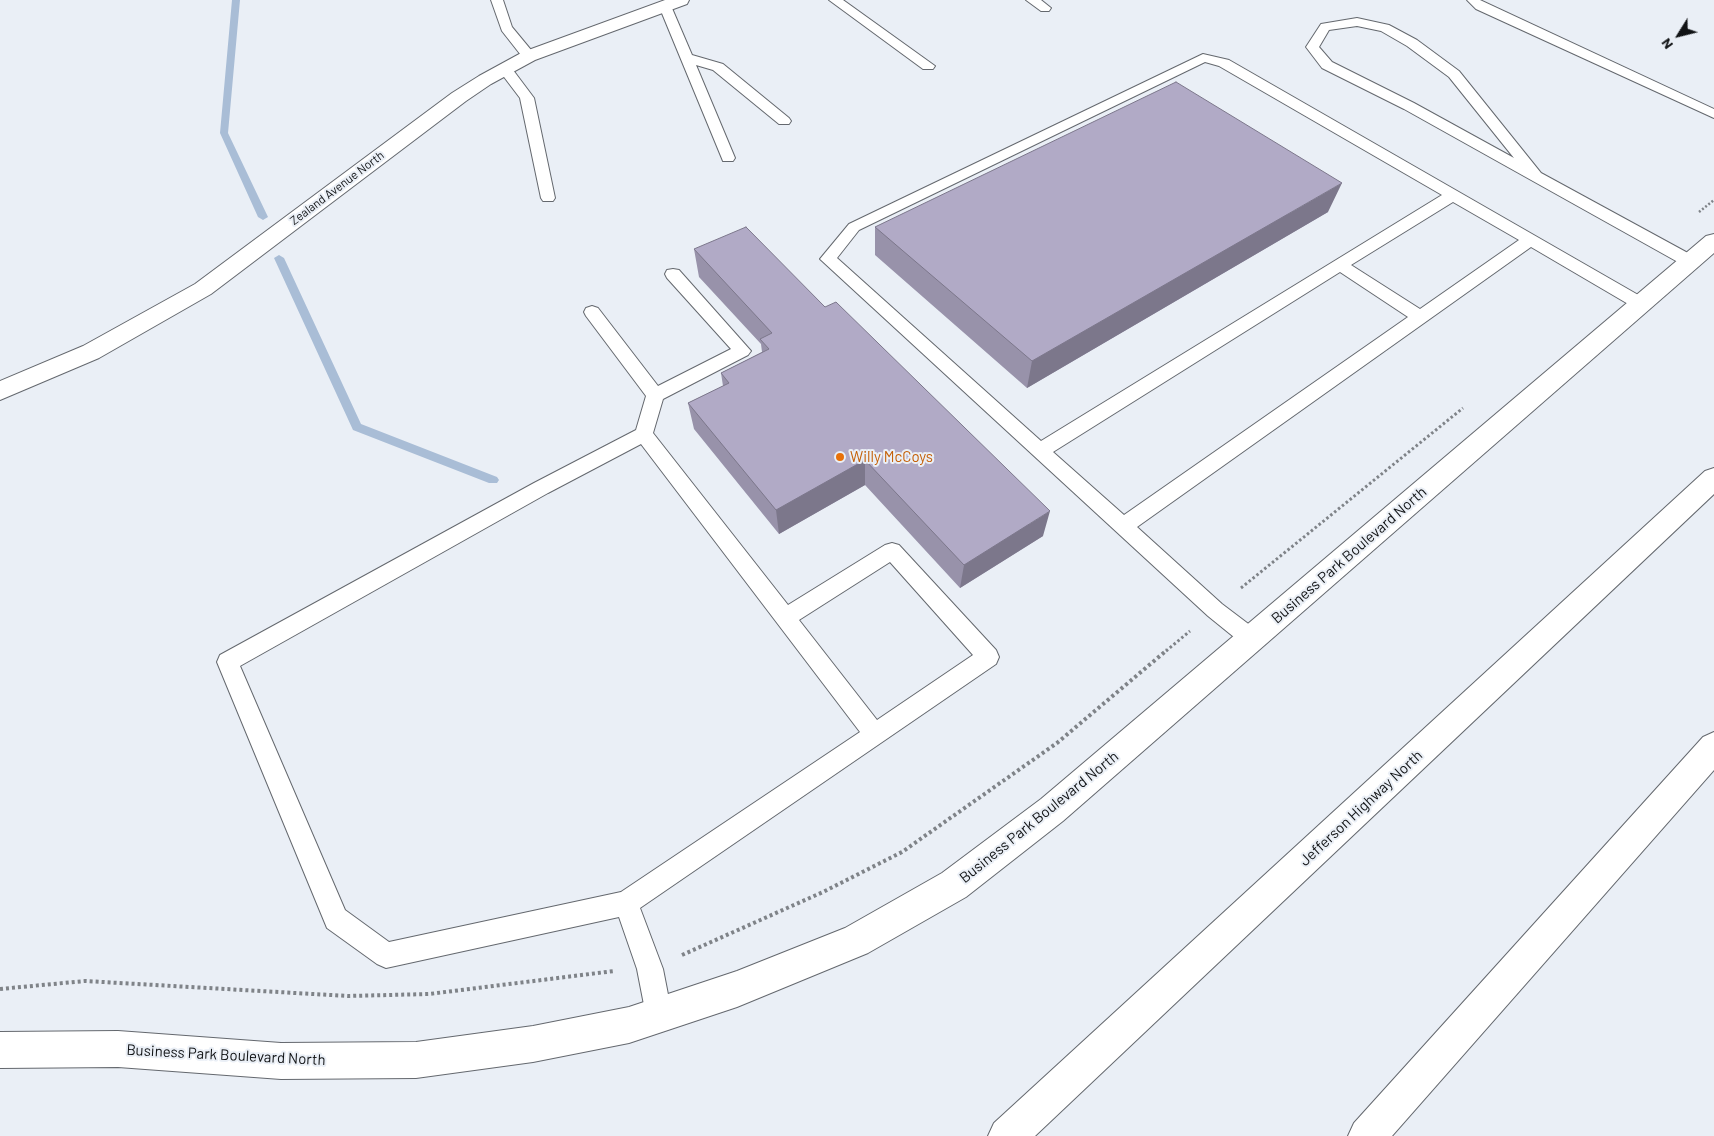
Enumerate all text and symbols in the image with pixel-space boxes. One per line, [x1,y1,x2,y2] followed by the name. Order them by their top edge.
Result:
[1654,10,1704,60] north arrow
[1657,35,1676,53] text: N
[287,148,387,228] street label: Zealand Avenue North
[850,448,933,466] place label: Willy McCoys
[834,451,846,463] marker: Willy McCoys
[1268,483,1430,627] street label: Business Park Boulevard North
[1296,746,1426,870] street label: Jefferson Highway North
[956,747,1122,887] street label: Business Park Boulevard North
[126,1041,326,1069] street label: Business Park Boulevard North

